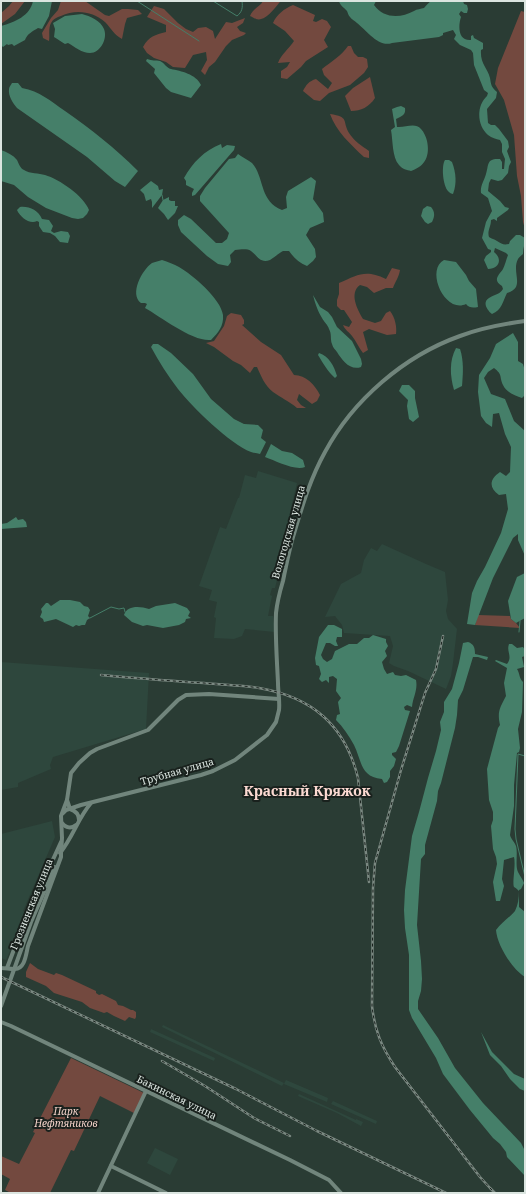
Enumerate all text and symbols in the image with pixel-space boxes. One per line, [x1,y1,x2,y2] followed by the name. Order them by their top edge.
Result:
[268,483,308,580] street label: Вологодская улица
[139,754,216,788] street label: Трубная улица
[243,781,371,800] district label: Красный Кряжок
[6,856,56,952] street label: Грозненская улица
[135,1072,219,1123] street label: Бакинская улица
[33,1104,98,1130] park label: Парк Нефтяников

